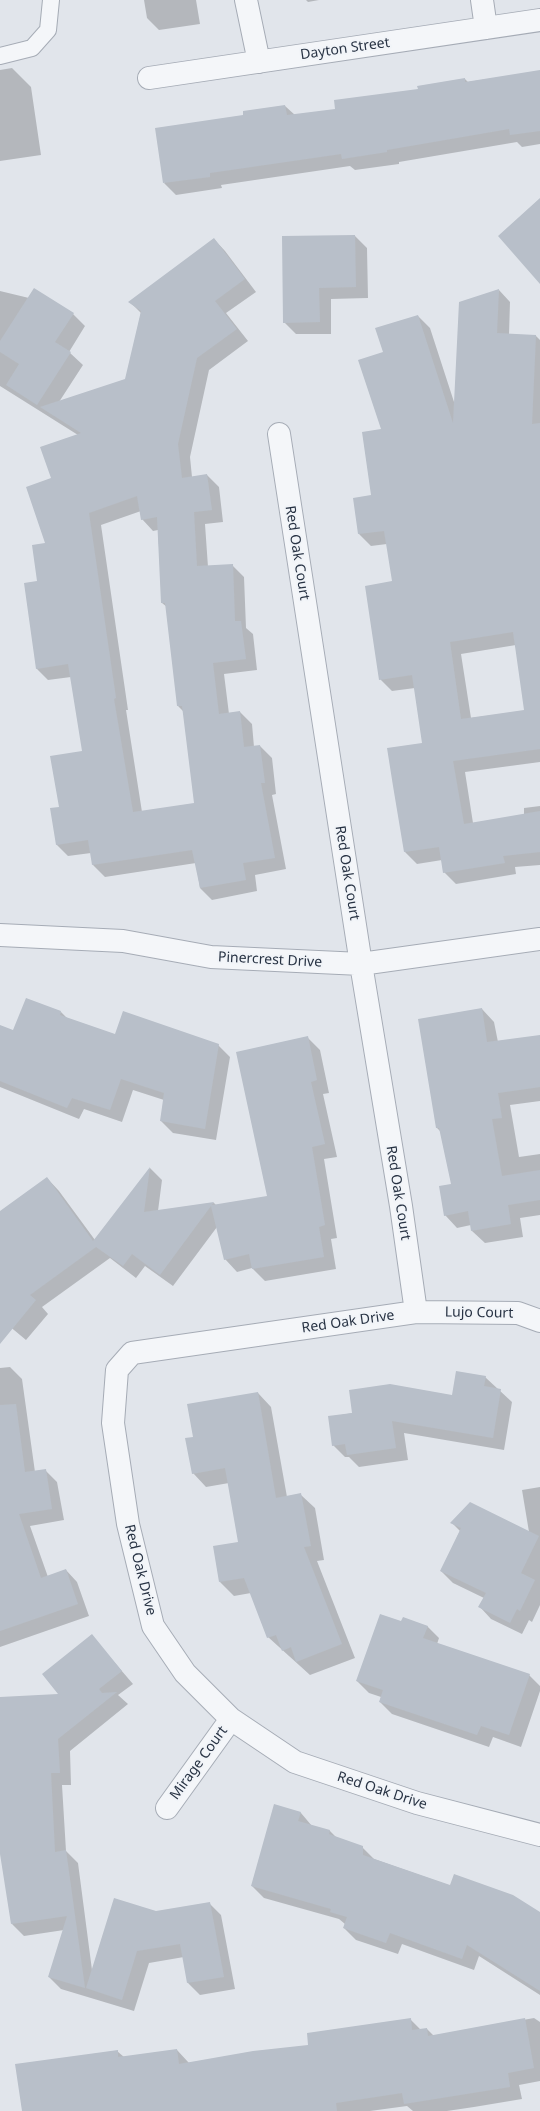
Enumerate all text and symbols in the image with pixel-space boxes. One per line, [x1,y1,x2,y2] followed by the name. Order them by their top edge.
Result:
[299,34,391,64] street label: Dayton Street
[281,504,313,602] street label: Red Oak Court
[331,824,363,922] street label: Red Oak Court
[217,949,323,971] street label: Pinercrest Drive
[382,1144,414,1242] street label: Red Oak Court
[445,1304,513,1322] street label: Lujo Court
[301,1307,395,1337] street label: Red Oak Drive
[121,1523,159,1617] street label: Red Oak Drive
[167,1723,231,1803] street label: Mirage Court
[335,1769,429,1813] street label: Red Oak Drive

